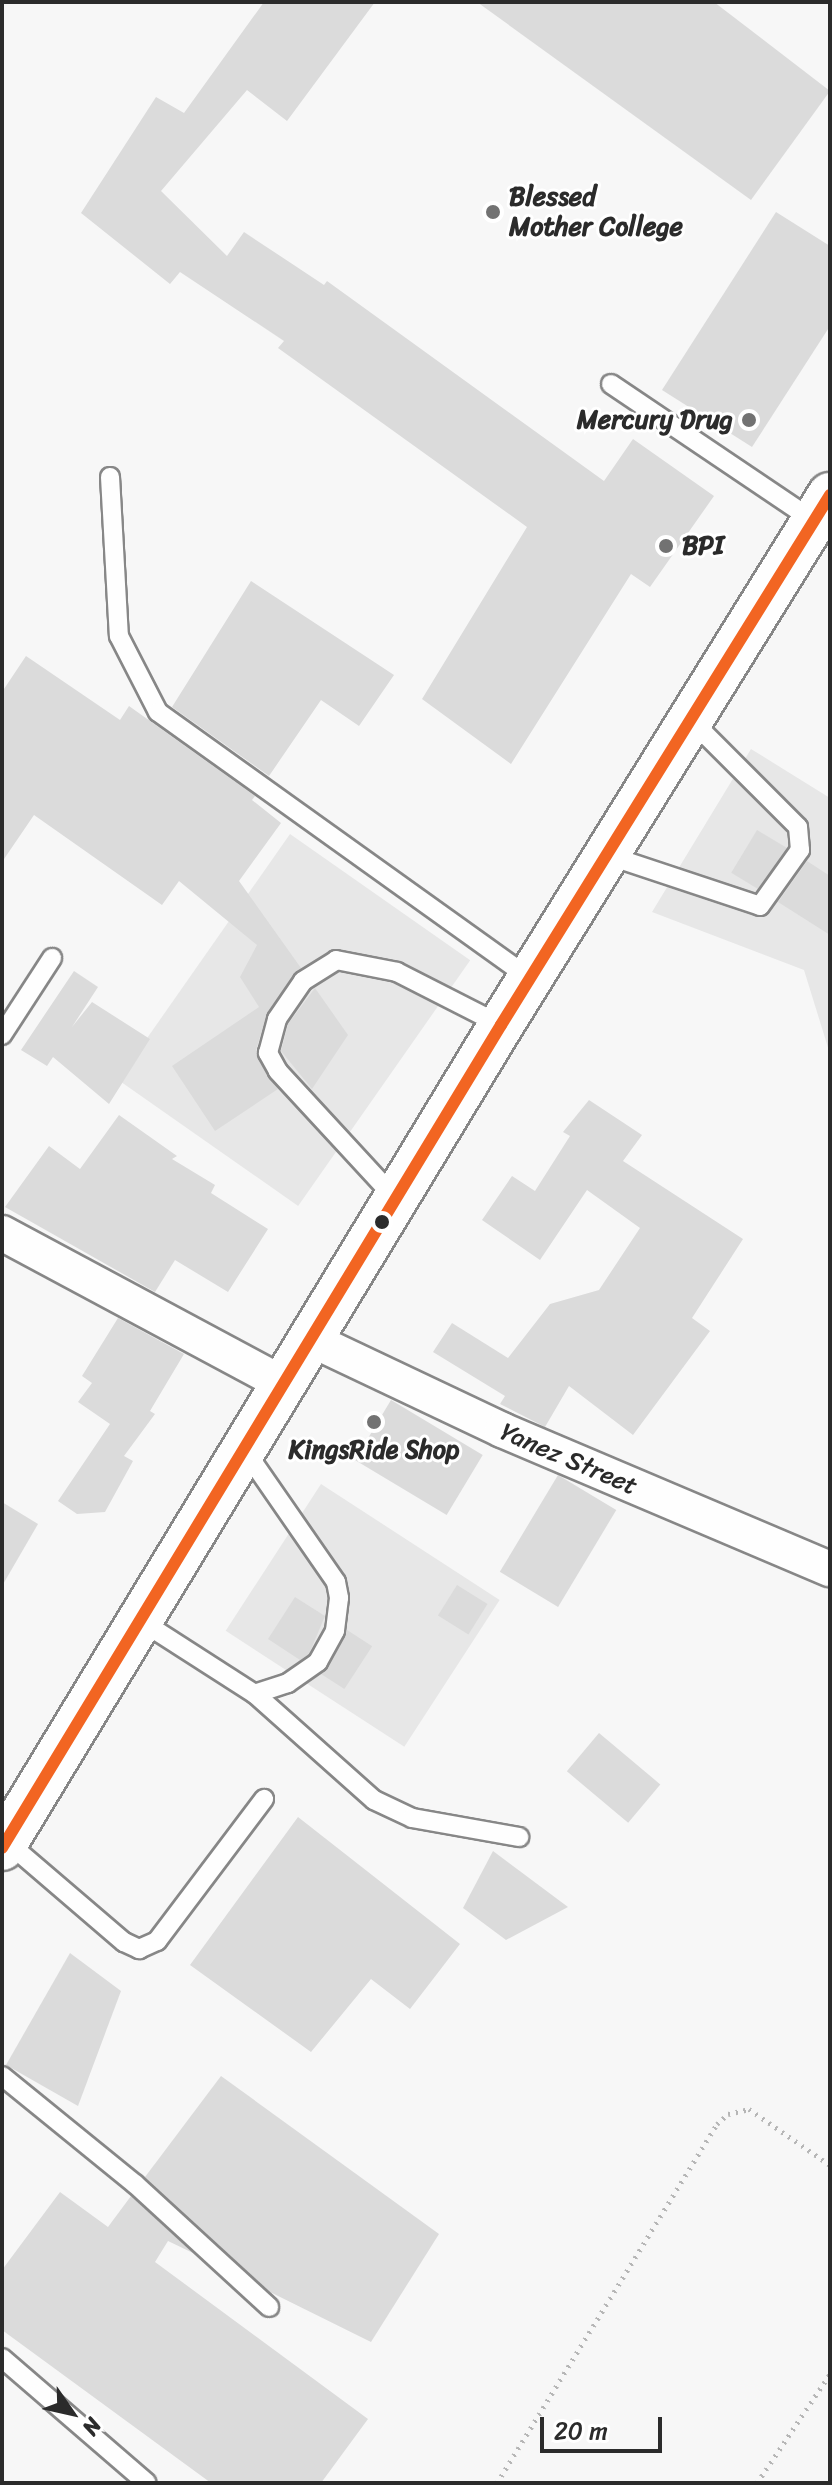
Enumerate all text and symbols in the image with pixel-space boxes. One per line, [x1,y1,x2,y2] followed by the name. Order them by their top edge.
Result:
[509,181,682,242] place label: Blessed Mother College
[484,203,502,221] marker: Blessed Mother College
[577,404,733,436] place label: Mercury Drug
[740,411,758,429] marker: Mercury Drug
[682,530,724,562] place label: BPI
[657,537,675,555] marker: BPI
[374,1214,390,1230] unlabelled marker
[365,1413,383,1431] marker: KingsRide Shop
[495,1416,643,1502] street label: Yanez Street
[287,1434,461,1466] place label: KingsRide Shop
[32,2373,112,2453] north arrow
[544,2401,666,2451] scale bar
[72,2409,113,2444] text: N
[554,2410,608,2452] text: 20 m

